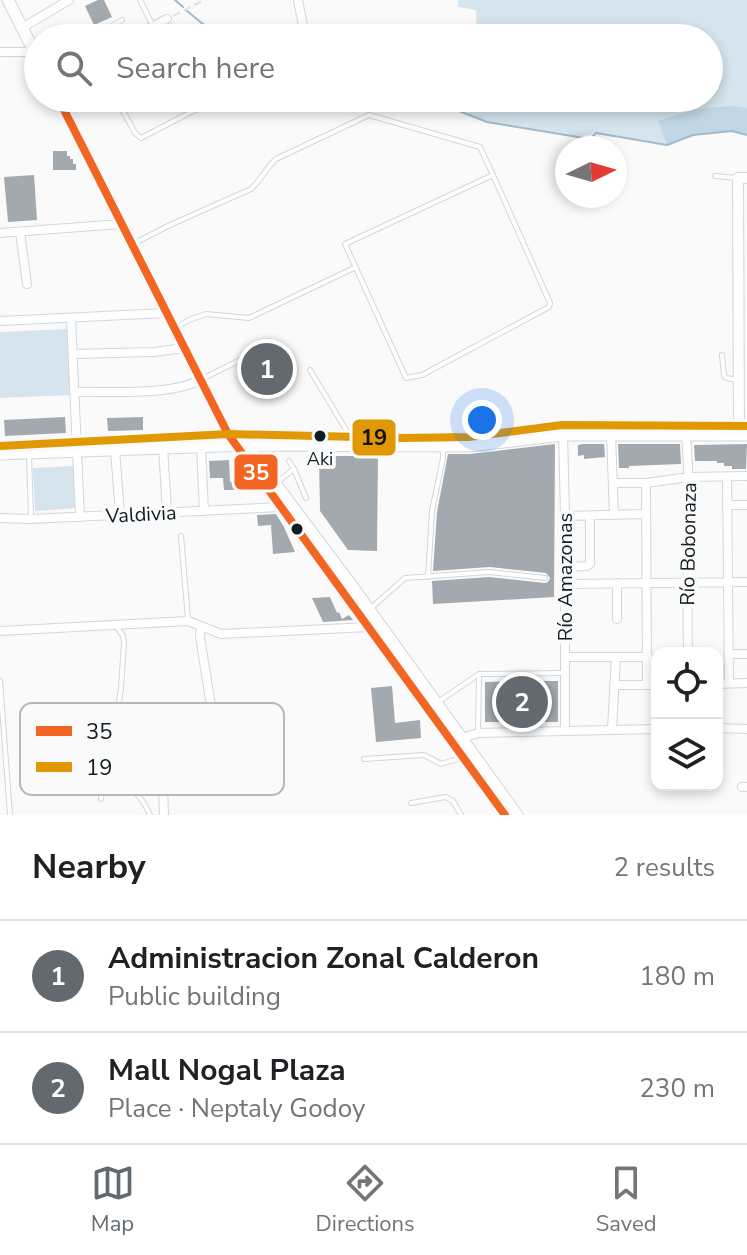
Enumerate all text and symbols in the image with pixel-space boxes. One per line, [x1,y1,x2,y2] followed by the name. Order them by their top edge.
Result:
[24,24,723,112] search box
[52,46,96,90] icon: search
[116,48,275,89] text: Search here
[555,136,627,208] north arrow
[241,339,293,399] pin: 1
[462,400,502,440] your location
[351,418,397,457] line badge: 19
[361,423,387,453] text: 19
[312,428,328,444] marker: Aki
[307,447,333,471] place label: Aki
[233,453,279,491] line badge: 35
[243,458,269,488] text: 35
[674,482,703,606] street label: Río Bobonaza
[104,499,177,530] street label: Valdivia
[552,513,579,641] street label: Río Amazonas
[289,521,305,537] unlabelled marker
[651,647,723,791] map controls
[651,647,723,719] button: locate
[496,672,548,732] pin: 2
[20,703,284,795] legend
[86,717,112,747] text: 35
[651,719,723,791] button: layers
[86,753,112,783] text: 19
[32,844,146,890] text: Nearby
[614,850,715,885] text: 2 results
[108,938,539,979] text: Administracion Zonal Calderon
[50,959,66,994] text: 1
[639,959,715,994] text: 180 m
[108,979,281,1014] text: Public building
[108,1050,346,1091] text: Mall Nogal Plaza
[50,1071,66,1106] text: 2
[639,1071,715,1106] text: 230 m
[108,1091,365,1126] text: Place · Neptaly Godoy
[91,1161,135,1239] tab: Map
[316,1161,415,1239] tab: Directions
[596,1161,656,1239] tab: Saved

